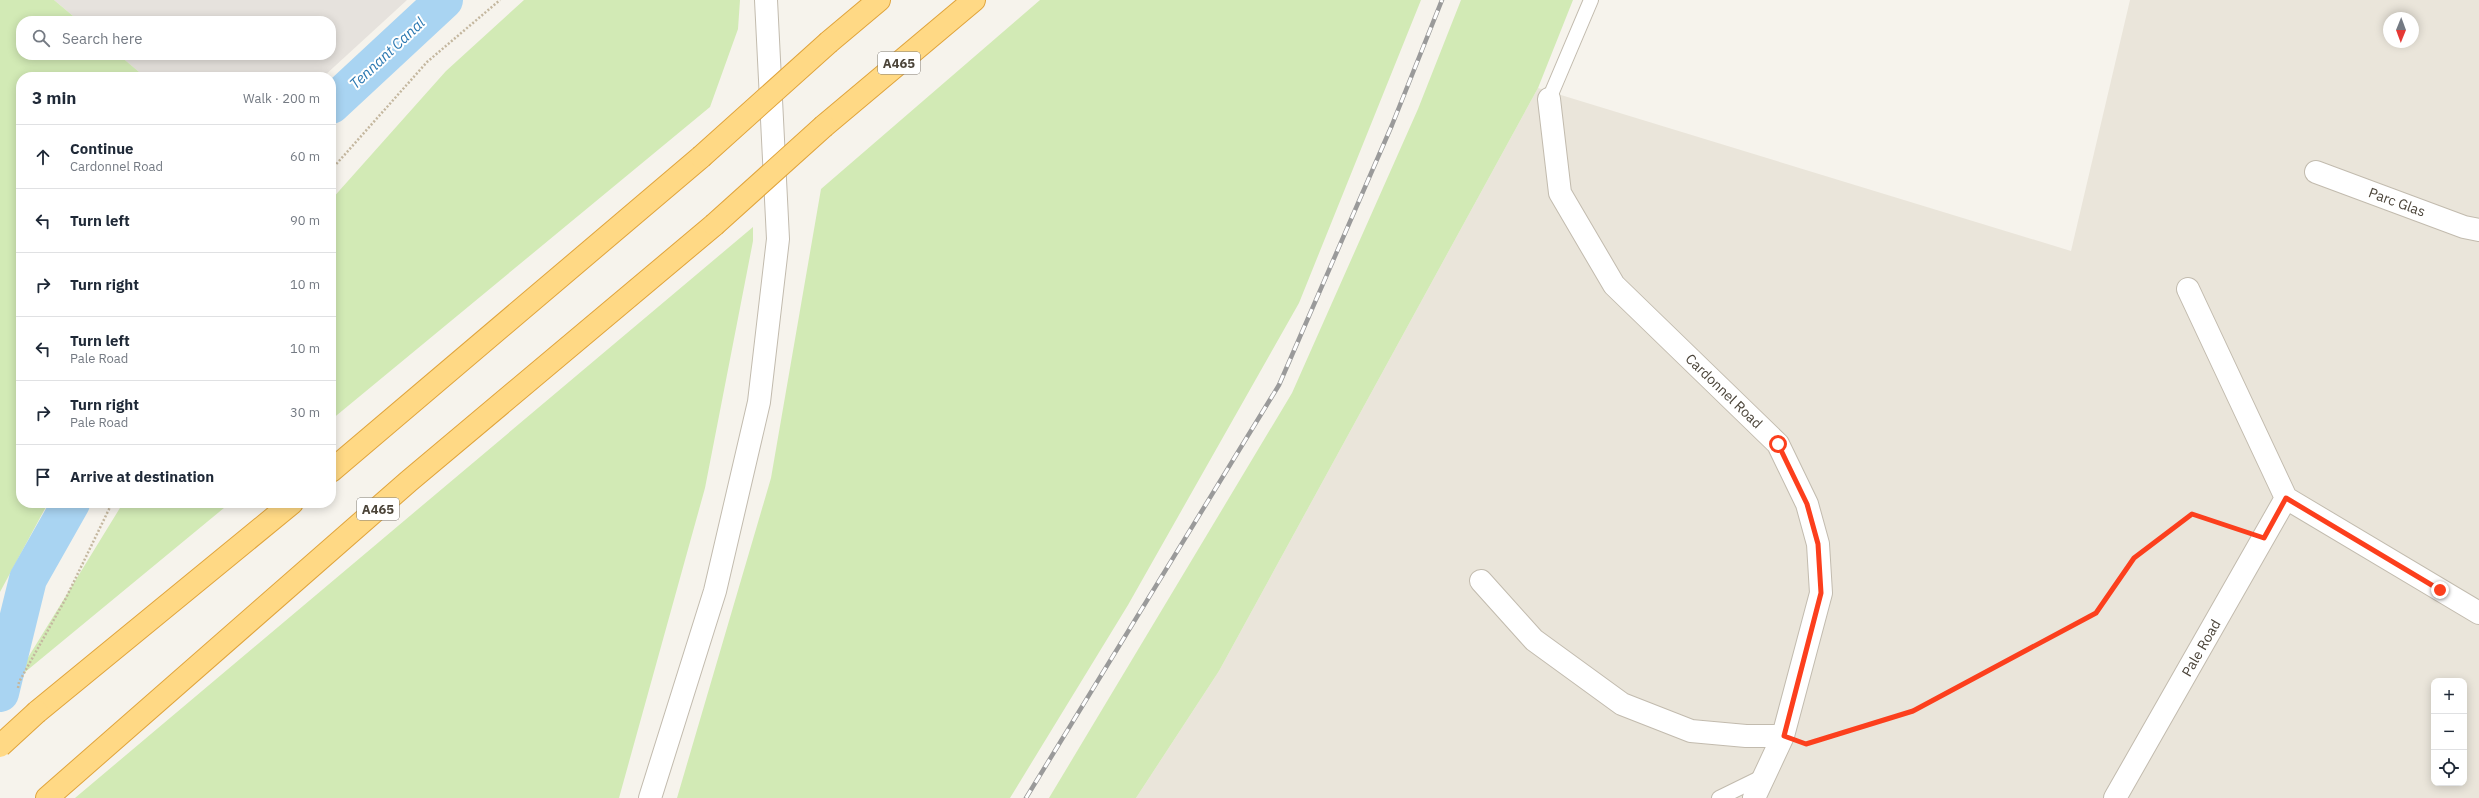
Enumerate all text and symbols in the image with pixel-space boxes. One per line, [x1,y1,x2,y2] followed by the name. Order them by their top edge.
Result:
[2383,12,2419,48] north arrow
[345,13,429,93] water label: Tennant Canal
[16,16,336,60] search box
[30,27,52,49] icon: search
[62,29,142,48] text: Search here
[878,52,920,74] road number: A465
[32,87,76,109] text: 3 min
[243,90,320,107] text: Walk · 200 m
[70,139,134,158] text: Continue
[32,146,54,168] icon: ahead
[290,148,320,165] text: 60 m
[70,158,163,175] text: Cardonnel Road
[2366,183,2428,221] street label: Parc Glas
[32,210,54,232] icon: left
[70,211,130,230] text: Turn left
[290,212,320,229] text: 90 m
[32,274,54,296] icon: right
[70,275,139,294] text: Turn right
[290,276,320,293] text: 10 m
[70,331,130,350] text: Turn left
[32,338,54,360] icon: left
[290,340,320,357] text: 10 m
[70,350,128,367] text: Pale Road
[1682,350,1766,432] street label: Cardonnel Road
[70,395,139,414] text: Turn right
[32,402,54,424] icon: right
[290,404,320,421] text: 30 m
[70,414,128,431] text: Pale Road
[1769,435,1787,453] route start
[32,466,54,488] icon: arrive
[70,467,214,486] text: Arrive at destination
[357,498,399,520] road number: A465
[2431,581,2449,599] route end
[2178,616,2224,680] street label: Pale Road
[2431,678,2467,786] map controls
[2431,678,2467,714] button: +
[2431,714,2467,750] button: −
[2431,750,2467,786] button: locate

